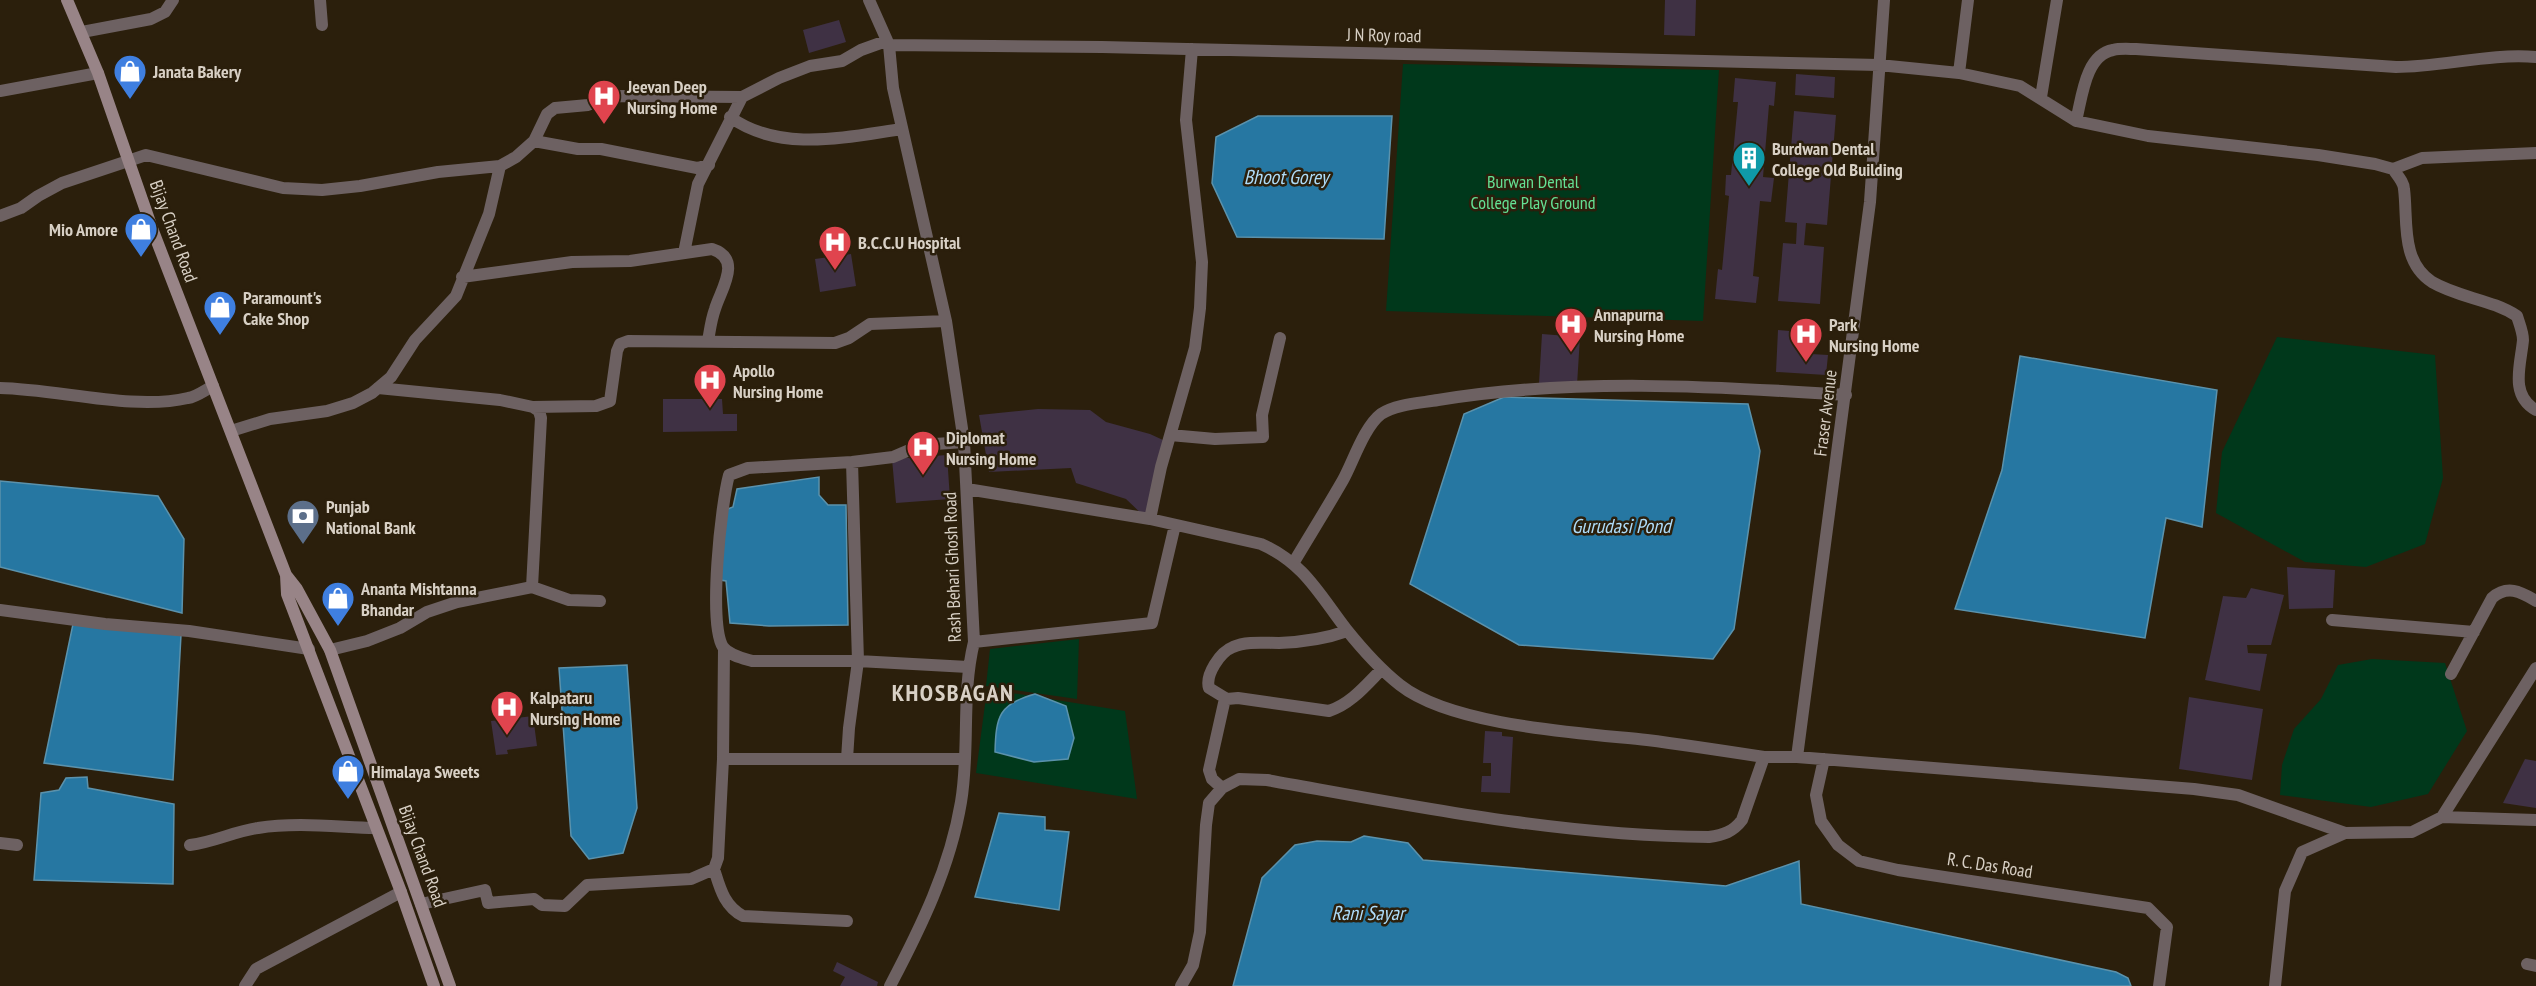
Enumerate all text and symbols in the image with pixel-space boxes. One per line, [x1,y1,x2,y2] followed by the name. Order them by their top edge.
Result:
[1345,23,1422,47] street label: J N Roy road
[112,53,148,100] shop icon: Janata Bakery
[152,60,242,83] place label: Janata Bakery
[626,75,718,119] place label: Jeevan Deep Nursing Home
[586,78,622,125] hospital icon: Jeevan Deep Nursing Home
[1772,137,1903,181] place label: Burdwan Dental College Old Building
[1731,140,1767,187] building icon: Burdwan Dental College Old Building
[1244,164,1331,190] water label: Bhoot Gorey
[1471,170,1595,214] park label: Burwan Dental College Play Ground
[145,177,203,285] street label: Bijay Chand Road
[123,211,159,258] shop icon: Mio Amore
[49,218,118,241] place label: Mio Amore
[817,224,853,271] hospital icon: B.C.C.U Hospital
[858,231,961,254] place label: B.C.C.U Hospital
[243,286,322,330] place label: Paramount's Cake Shop
[202,289,238,336] shop icon: Paramount's Cake Shop
[1593,303,1685,347] place label: Annapurna Nursing Home
[1553,306,1589,353] hospital icon: Annapurna Nursing Home
[1829,313,1920,357] place label: Park Nursing Home
[1788,316,1824,363] hospital icon: Park Nursing Home
[732,359,824,403] place label: Apollo Nursing Home
[692,362,728,409] hospital icon: Apollo Nursing Home
[1808,368,1842,458] street label: Fraser Avenue
[946,426,1037,470] place label: Diplomat Nursing Home
[905,429,941,476] hospital icon: Diplomat Nursing Home
[938,491,966,643] street label: Rash Behari Ghosh Road
[326,495,416,539] place label: Punjab National Bank
[285,498,321,545] bank icon: Punjab National Bank
[1571,513,1673,539] water label: Gurudasi Pond
[360,577,477,621] place label: Ananta Mishtanna Bhandar
[320,580,356,627] shop icon: Ananta Mishtanna Bhandar
[892,677,1014,708] district label: KHOSBAGAN
[530,686,621,730] place label: Kalpataru Nursing Home
[489,689,525,736] hospital icon: Kalpataru Nursing Home
[330,753,366,800] shop icon: Himalaya Sweets
[371,760,480,783] place label: Himalaya Sweets
[394,802,452,910] street label: Bijay Chand Road
[1946,847,2034,883] street label: R. C. Das Road
[1332,900,1407,926] water label: Rani Sayar

